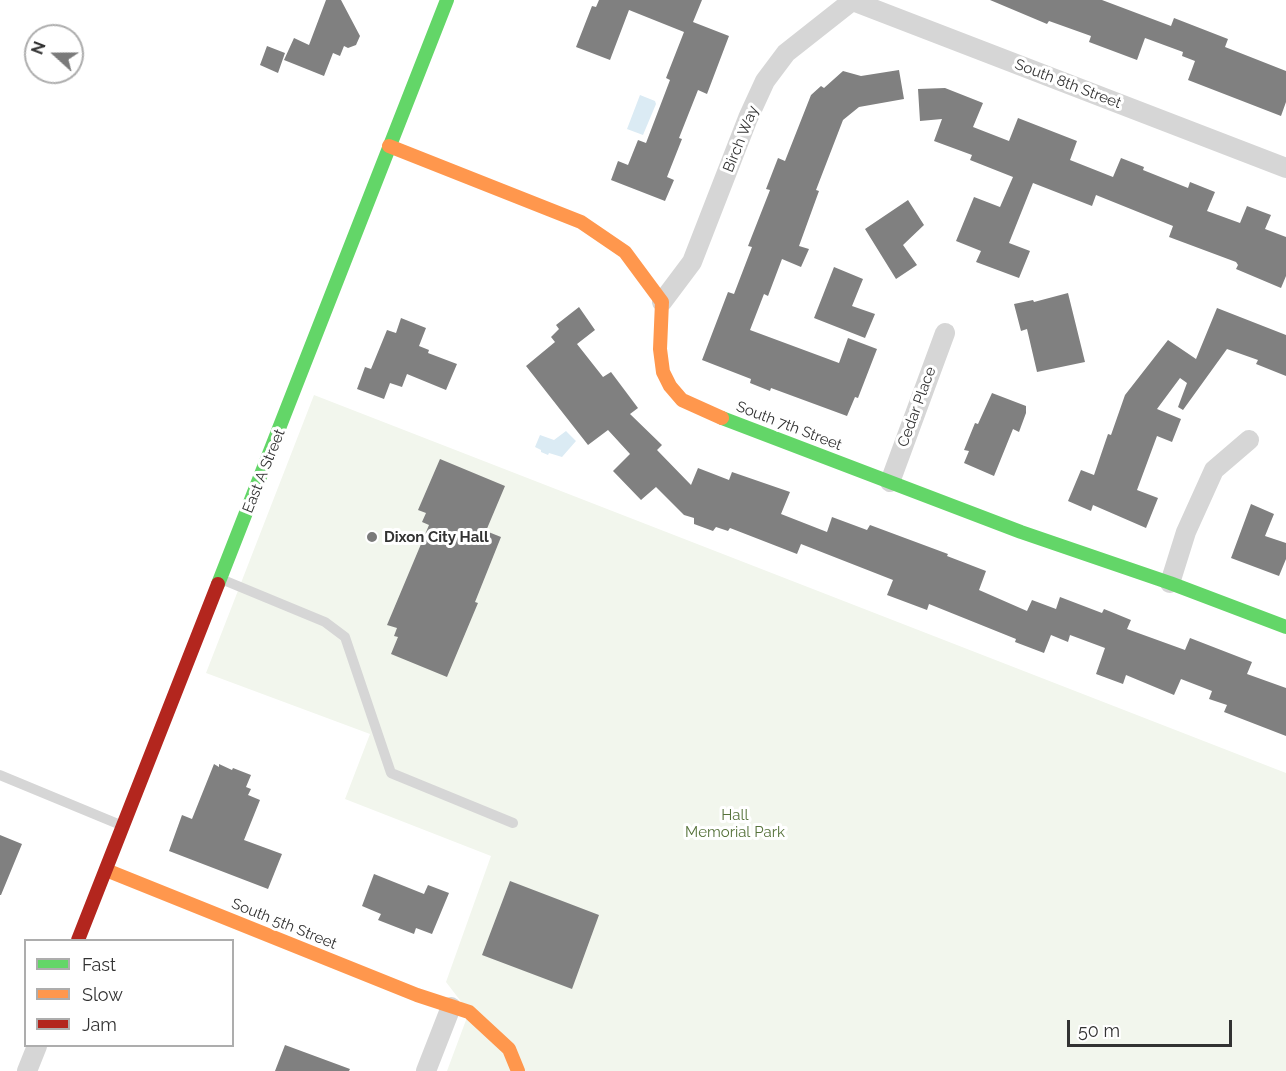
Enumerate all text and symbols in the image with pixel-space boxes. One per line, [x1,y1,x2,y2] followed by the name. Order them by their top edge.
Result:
[24,24,84,84] north arrow
[28,39,50,57] text: N
[1012,55,1124,113] street label: South 8th Street
[720,103,762,175] street label: Birch Way
[894,364,940,450] street label: Cedar Place
[734,398,844,454] street label: South 7th Street
[239,426,289,516] street label: East A Street
[384,528,489,546] place label: Dixon City Hall
[365,530,379,544] marker: Dixon City Hall
[685,806,785,841] park label: Hall Memorial Park
[229,895,339,953] street label: South 5th Street
[24,939,234,1047] legend
[82,954,116,975] text: Fast
[82,984,123,1005] text: Slow
[1070,1008,1235,1046] scale bar
[82,1014,117,1035] text: Jam
[1078,1020,1120,1041] text: 50 m

